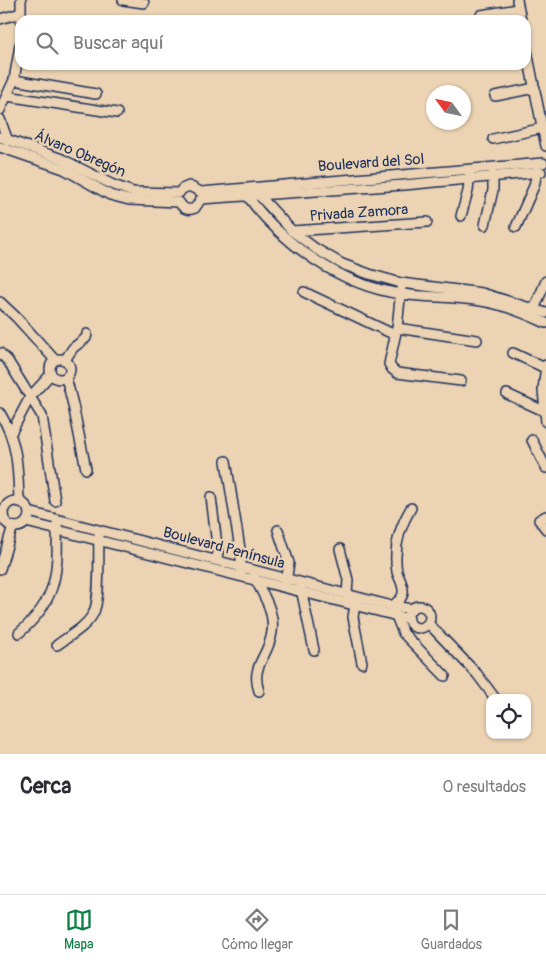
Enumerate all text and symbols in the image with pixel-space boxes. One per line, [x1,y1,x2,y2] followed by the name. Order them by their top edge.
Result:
[15,15,531,70] search box
[33,29,61,57] icon: search
[73,31,164,55] text: Buscar aquí
[426,85,471,130] north arrow
[31,126,129,182] street label: Álvaro Obregón
[317,150,425,176] street label: Boulevard del Sol
[309,200,409,226] street label: Privada Zamora
[161,523,287,573] street label: Boulevard Península
[486,694,531,739] map controls
[486,694,531,739] button: locate
[20,773,71,800] text: Cerca
[442,777,526,797] text: 0 resultados
[64,906,94,953] tab: Mapa
[222,906,293,953] tab: Cómo llegar
[421,906,482,953] tab: Guardados

